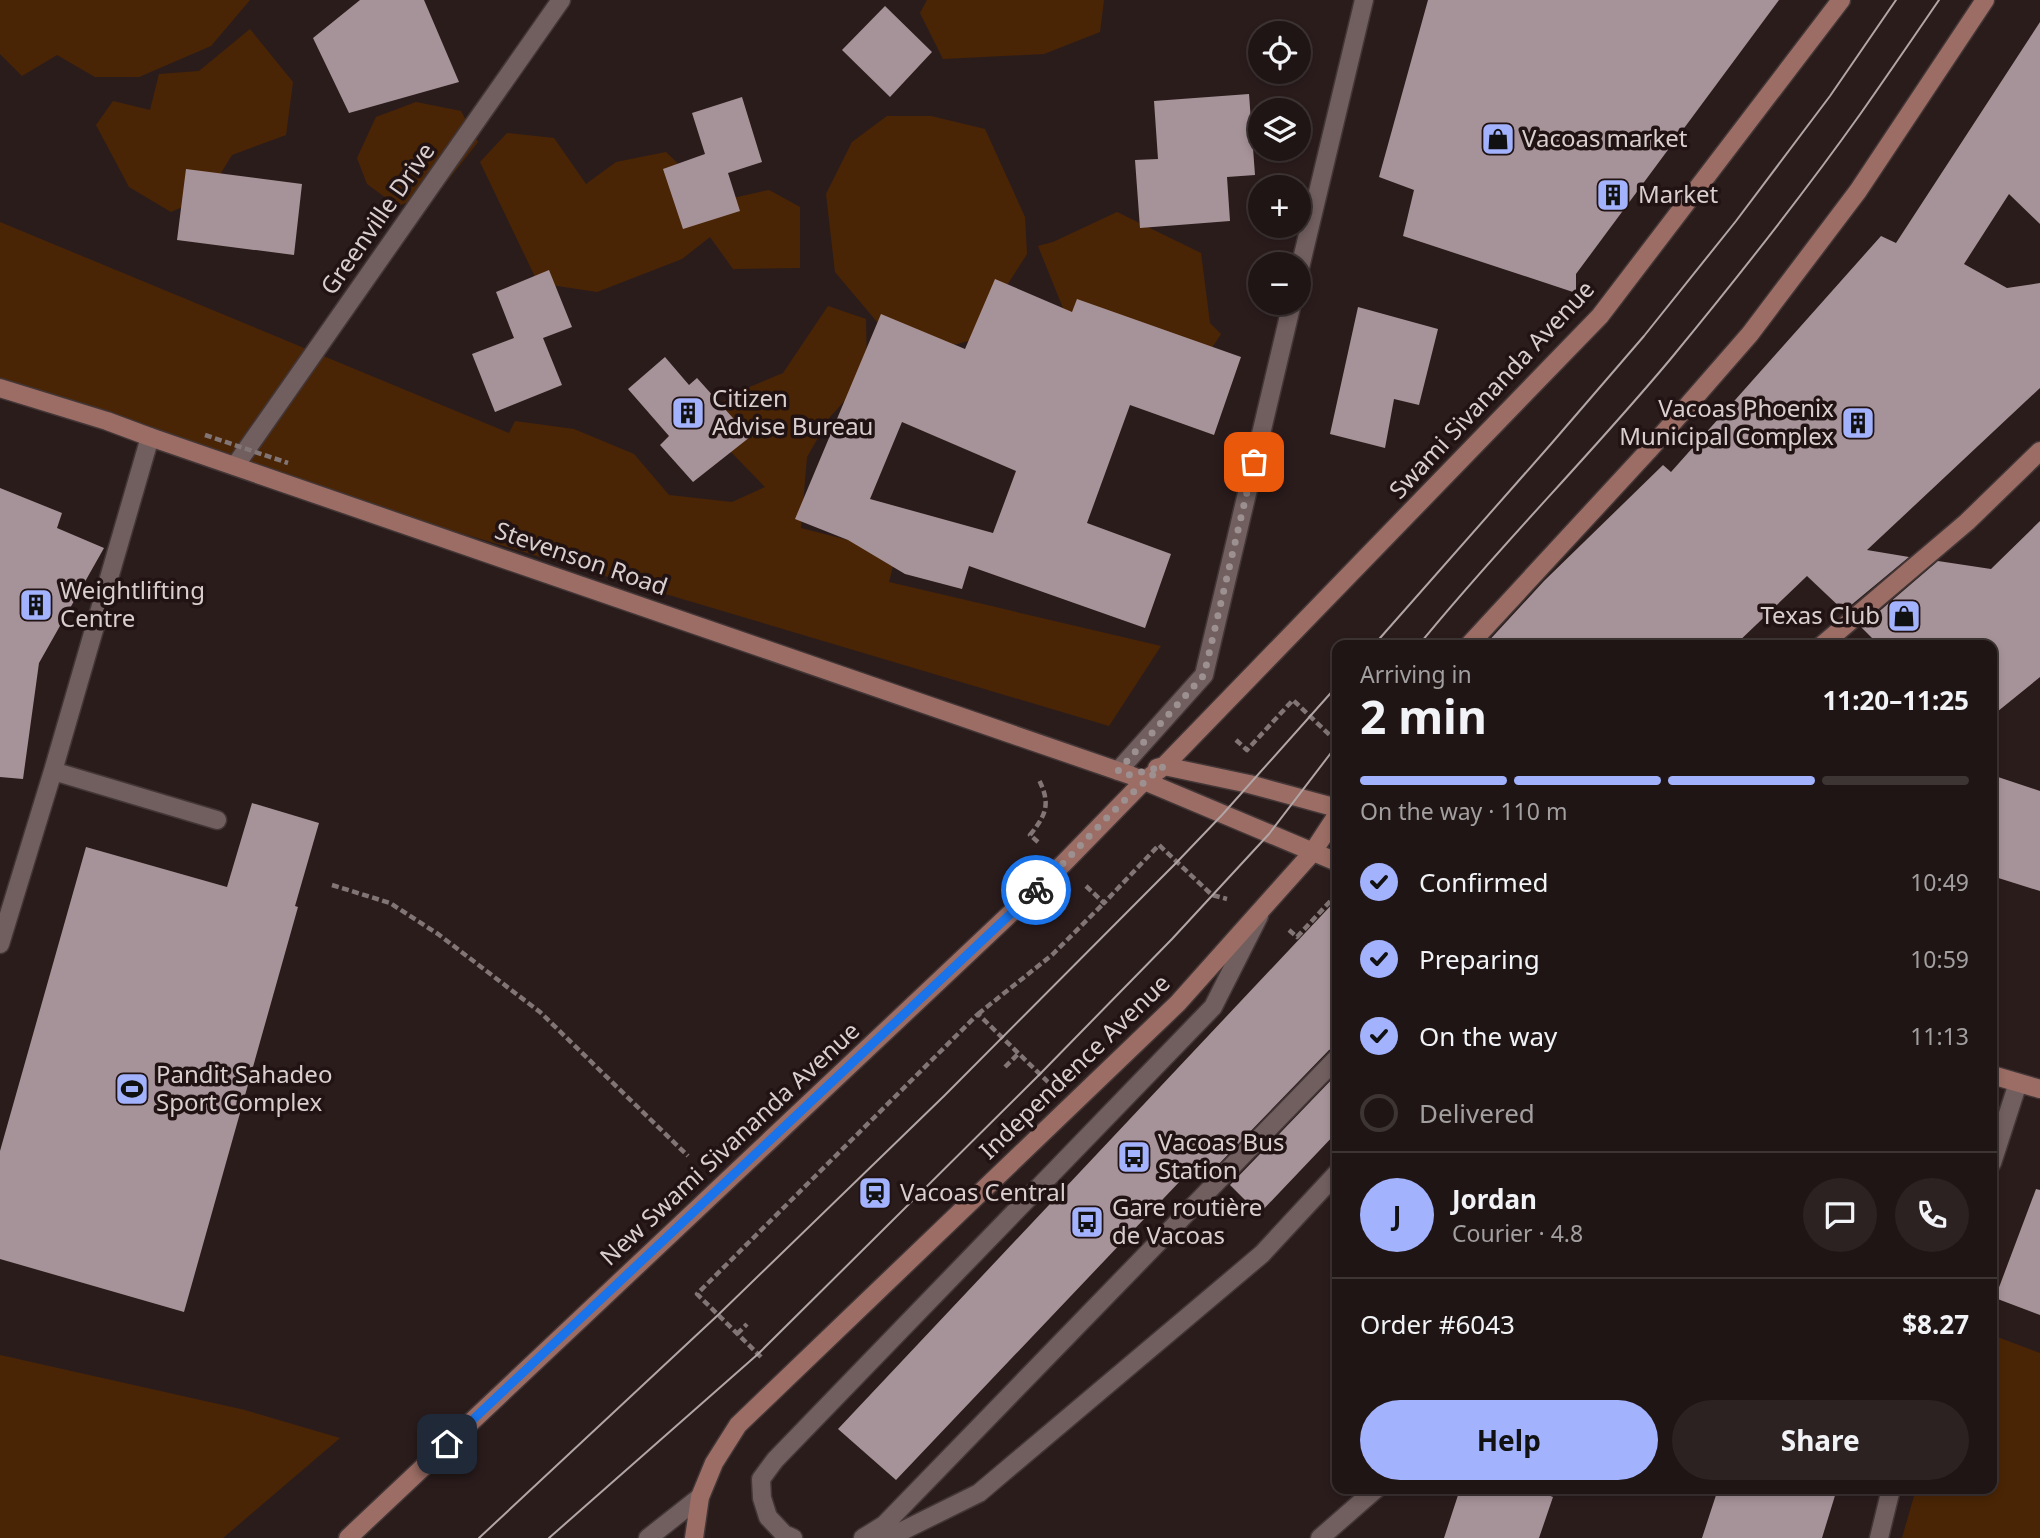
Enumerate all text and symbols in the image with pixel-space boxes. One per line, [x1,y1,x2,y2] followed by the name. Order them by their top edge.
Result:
[1248,21,1311,315] map controls
[1248,21,1311,84] button: locate
[1248,98,1311,161] button: layers
[1479,120,1517,158] shop icon: Vacoas market
[1522,121,1688,154] place label: Vacoas market
[312,135,442,301] street label: Greenville Drive
[1248,175,1311,238] button: +
[1594,176,1632,214] building icon: Market
[1638,177,1718,210] place label: Market
[1248,252,1311,315] button: −
[1381,273,1601,505] street label: Swami Sivananda Avenue
[712,381,873,442] place label: Citizen Advise Bureau
[1619,391,1834,452] place label: Vacoas Phoenix Municipal Complex
[669,394,707,432] building icon: Citizen Advise Bureau
[1839,404,1877,442] building icon: Vacoas Phoenix Municipal Complex
[1224,432,1284,492] pin
[1235,443,1273,481] icon: bag
[491,513,672,603] street label: Stevenson Road
[60,573,205,634] place label: Weightlifting Centre
[17,586,55,624] building icon: Weightlifting Centre
[1885,597,1923,635] shop icon: Texas Club
[1760,598,1880,631] place label: Texas Club
[1360,658,1472,690] text: Arriving in
[1822,682,1969,718] text: 11:20–11:25
[1360,685,1487,747] text: 2 min
[1360,795,1567,827] text: On the way · 110 m
[1001,855,1071,925] courier
[1360,863,1398,901] icon: check
[1419,864,1549,900] text: Confirmed
[1910,866,1969,898] text: 10:49
[1017,871,1055,909] icon: bike
[1360,940,1398,978] icon: check
[1419,941,1540,977] text: Preparing
[1910,943,1969,975] text: 10:59
[971,966,1176,1166] street label: Independence Avenue
[592,1014,866,1272] street label: New Swami Sivananda Avenue
[1360,1017,1398,1055] icon: check
[1419,1018,1557,1054] text: On the way
[1910,1020,1969,1052] text: 11:13
[156,1057,332,1118] place label: Pandit Sahadeo Sport Complex
[113,1070,151,1108] sports icon: Pandit Sahadeo Sport Complex
[1419,1095,1535,1131] text: Delivered
[1158,1125,1285,1186] place label: Vacoas Bus Station
[1115,1138,1153,1176] bus stop icon: Vacoas Bus Station
[856,1174,894,1212] station icon: Vacoas Central
[900,1175,1066,1208] place label: Vacoas Central
[1803,1178,1877,1252] button: chat
[1895,1178,1969,1252] button: phone
[1452,1181,1537,1217] text: Jordan
[1112,1190,1262,1251] place label: Gare routière de Vacoas
[1393,1197,1401,1233] text: J
[1068,1203,1106,1241] bus stop icon: Gare routière de Vacoas
[1452,1217,1583,1249] text: Courier · 4.8
[1360,1306,1515,1342] text: Order #6043
[1902,1306,1969,1342] text: $8.27
[1360,1400,1658,1480] button: Help
[1672,1400,1969,1480] button: Share
[417,1414,477,1474] pin
[428,1425,466,1463] icon: home

